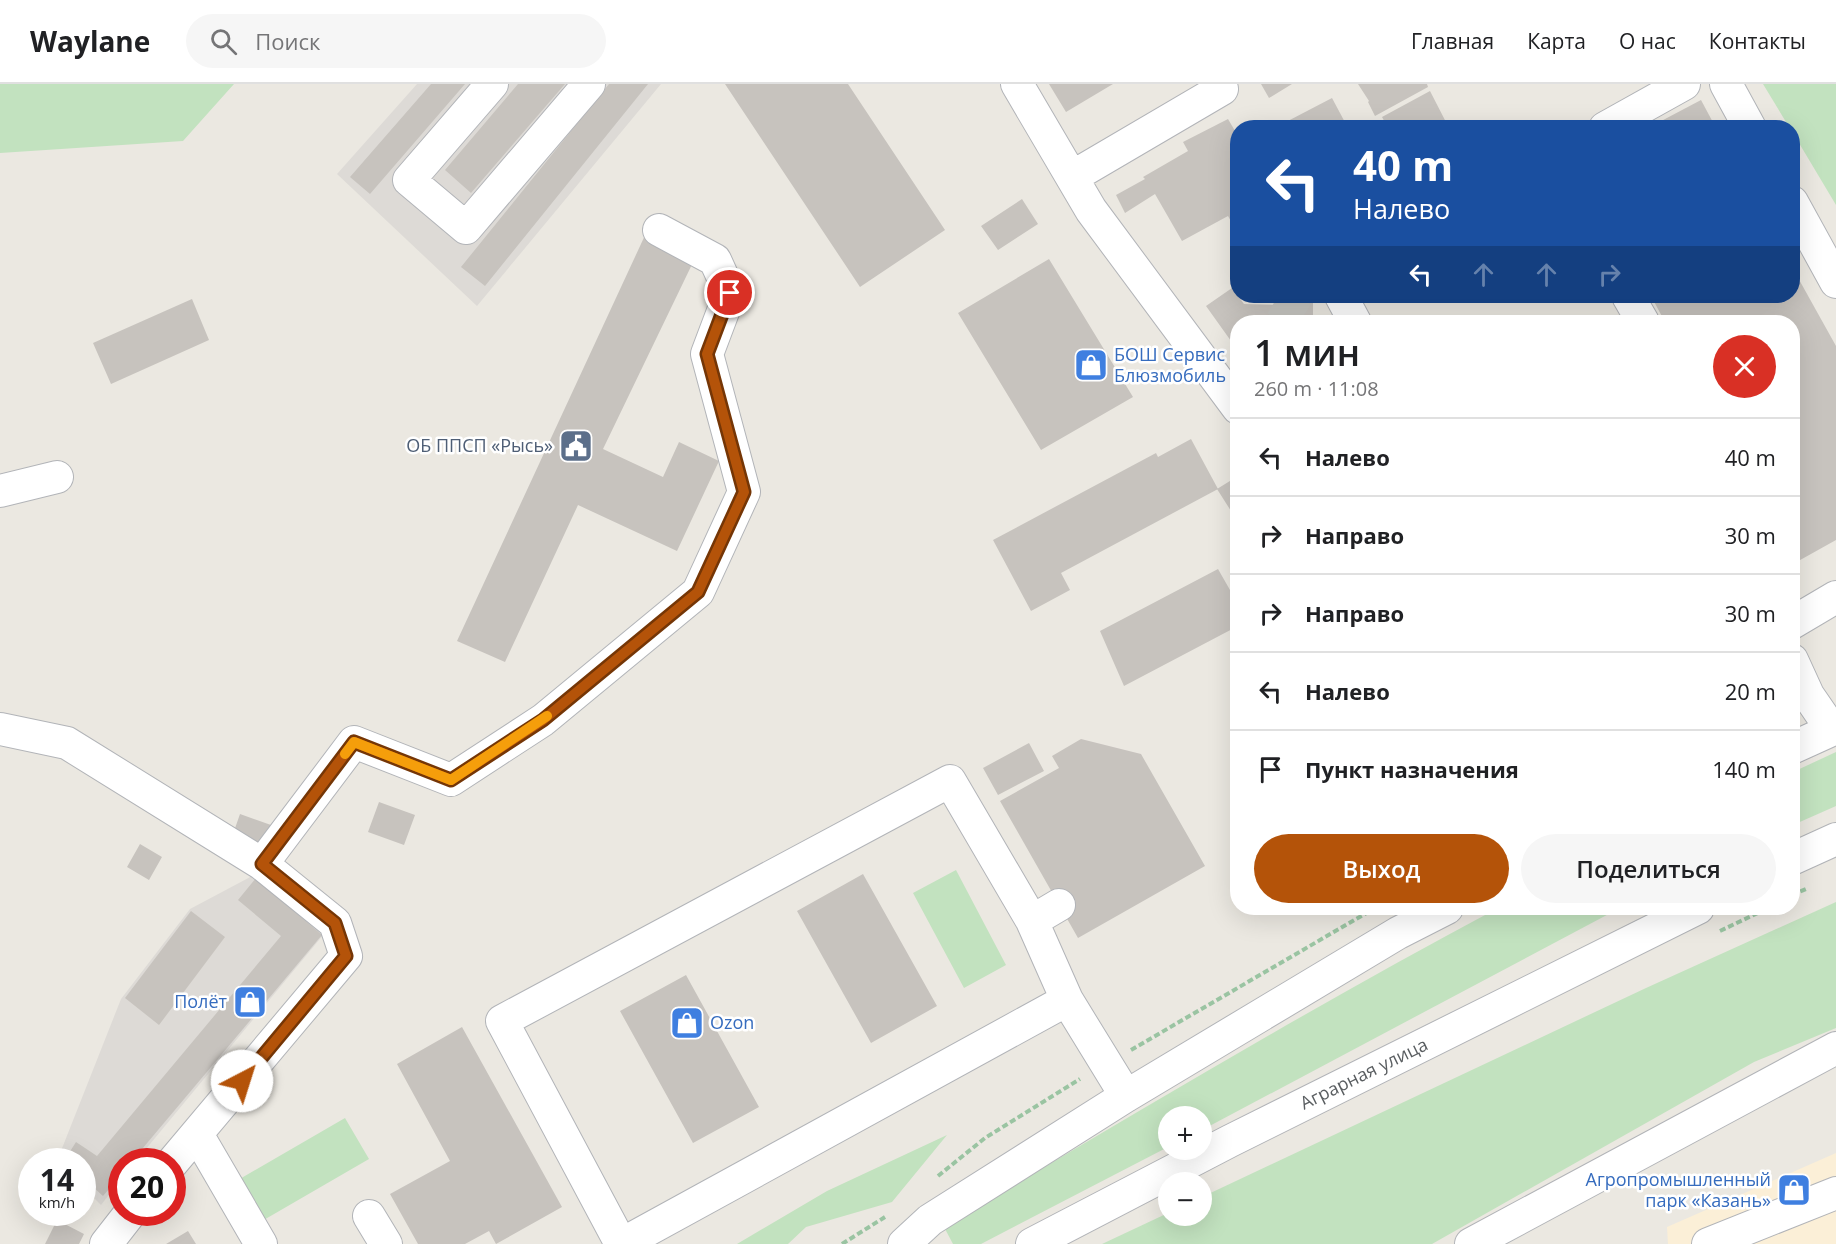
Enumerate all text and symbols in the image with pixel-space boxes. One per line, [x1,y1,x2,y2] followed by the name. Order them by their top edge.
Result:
[186,14,606,68] search box
[30,22,150,60] text: Waylane
[207,25,240,58] icon: search
[255,26,320,56] text: Поиск
[1411,27,1494,55] text: Главная
[1527,27,1586,55] text: Карта
[1619,27,1676,55] text: О нас
[1709,27,1806,55] text: Контакты
[1353,136,1453,193] text: 40 m
[1254,144,1332,222] icon: left
[1353,190,1450,227] text: Налево
[1404,258,1437,291] icon: left
[1467,258,1500,291] icon: ahead
[1530,258,1563,291] icon: ahead
[1593,258,1626,291] icon: right
[704,267,755,318] pin
[713,276,746,309] icon: arrive
[1254,328,1360,377] text: 1 мин
[1713,335,1776,398] button: close
[1114,342,1226,387] place label: БОШ Сервис Блюзмобиль
[1073,347,1109,383] shop icon: БОШ Сервис Блюзмобиль
[1254,375,1379,402] text: 260 m · 11:08
[558,428,594,464] public building icon: ОБ ППСП «Рысь»
[406,433,553,457] place label: ОБ ППСП «Рысь»
[1254,441,1287,474] icon: left
[1305,442,1390,472] text: Налево
[1725,442,1776,472] text: 40 m
[1254,519,1287,552] icon: right
[1305,520,1404,550] text: Направо
[1725,520,1776,550] text: 30 m
[1254,597,1287,630] icon: right
[1305,598,1404,628] text: Направо
[1725,598,1776,628] text: 30 m
[1254,675,1287,708] icon: left
[1305,676,1390,706] text: Налево
[1725,676,1776,706] text: 20 m
[1254,753,1287,786] icon: arrive
[1305,754,1519,784] text: Пункт назначения
[1712,754,1776,784] text: 140 m
[1254,834,1509,903] button: Выход
[1521,834,1776,903] button: Поделиться
[232,984,268,1020] shop icon: Полёт
[174,989,228,1013] place label: Полёт
[669,1005,705,1041] shop icon: Ozon
[710,1010,754,1034] place label: Ozon
[1296,1032,1431,1114] street label: Аграрная улица
[210,1049,274,1113] position arrow
[1158,1106,1212,1226] map controls
[1158,1106,1212,1160] button: +
[108,1148,186,1226] speed limit sign: 20
[40,1159,74,1200] text: 14
[1586,1167,1771,1212] place label: Агропромышленный парк «Казань»
[1158,1172,1212,1226] button: −
[1776,1172,1812,1208] shop icon: Агропромышленный парк «Казань»
[39,1192,75,1212] text: km/h

